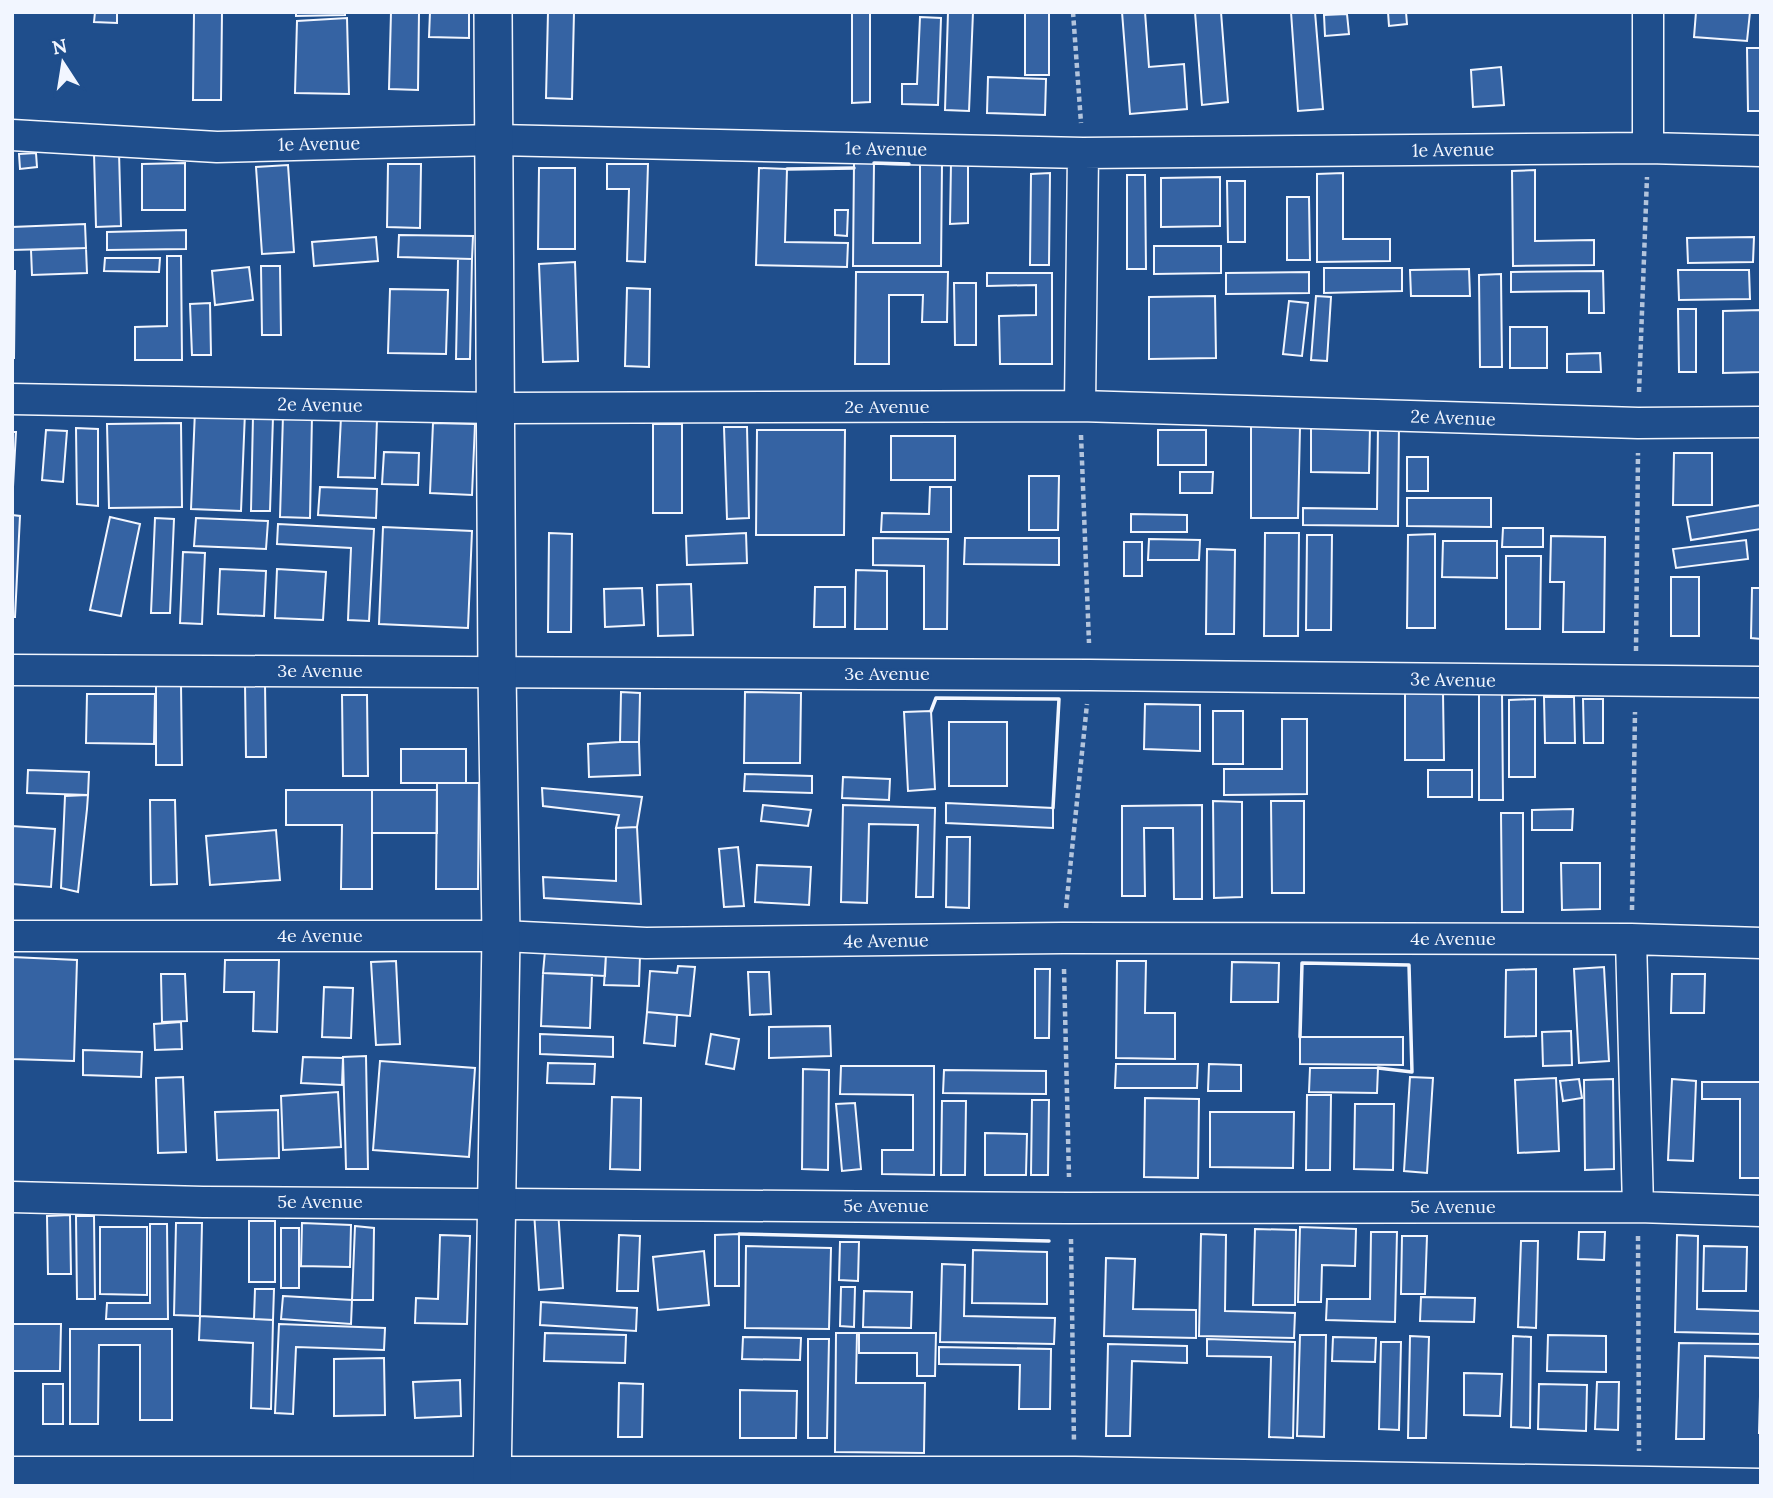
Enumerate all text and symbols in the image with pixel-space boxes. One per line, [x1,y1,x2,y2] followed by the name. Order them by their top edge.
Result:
[28,28,98,98] north arrow
[50,33,69,60] text: N
[278,131,360,156] street label: 1e Avenue
[845,136,928,161] street label: 1e Avenue
[1412,137,1494,162] street label: 1e Avenue
[277,392,363,417] street label: 2e Avenue
[844,395,930,418] street label: 2e Avenue
[1410,405,1496,430] street label: 2e Avenue
[277,659,363,682] street label: 3e Avenue
[844,662,930,685] street label: 3e Avenue
[1410,667,1496,692] street label: 3e Avenue
[277,924,363,947] street label: 4e Avenue
[1410,927,1496,950] street label: 4e Avenue
[843,928,929,953] street label: 4e Avenue
[277,1190,363,1213] street label: 5e Avenue
[843,1194,929,1217] street label: 5e Avenue
[1410,1195,1496,1218] street label: 5e Avenue

